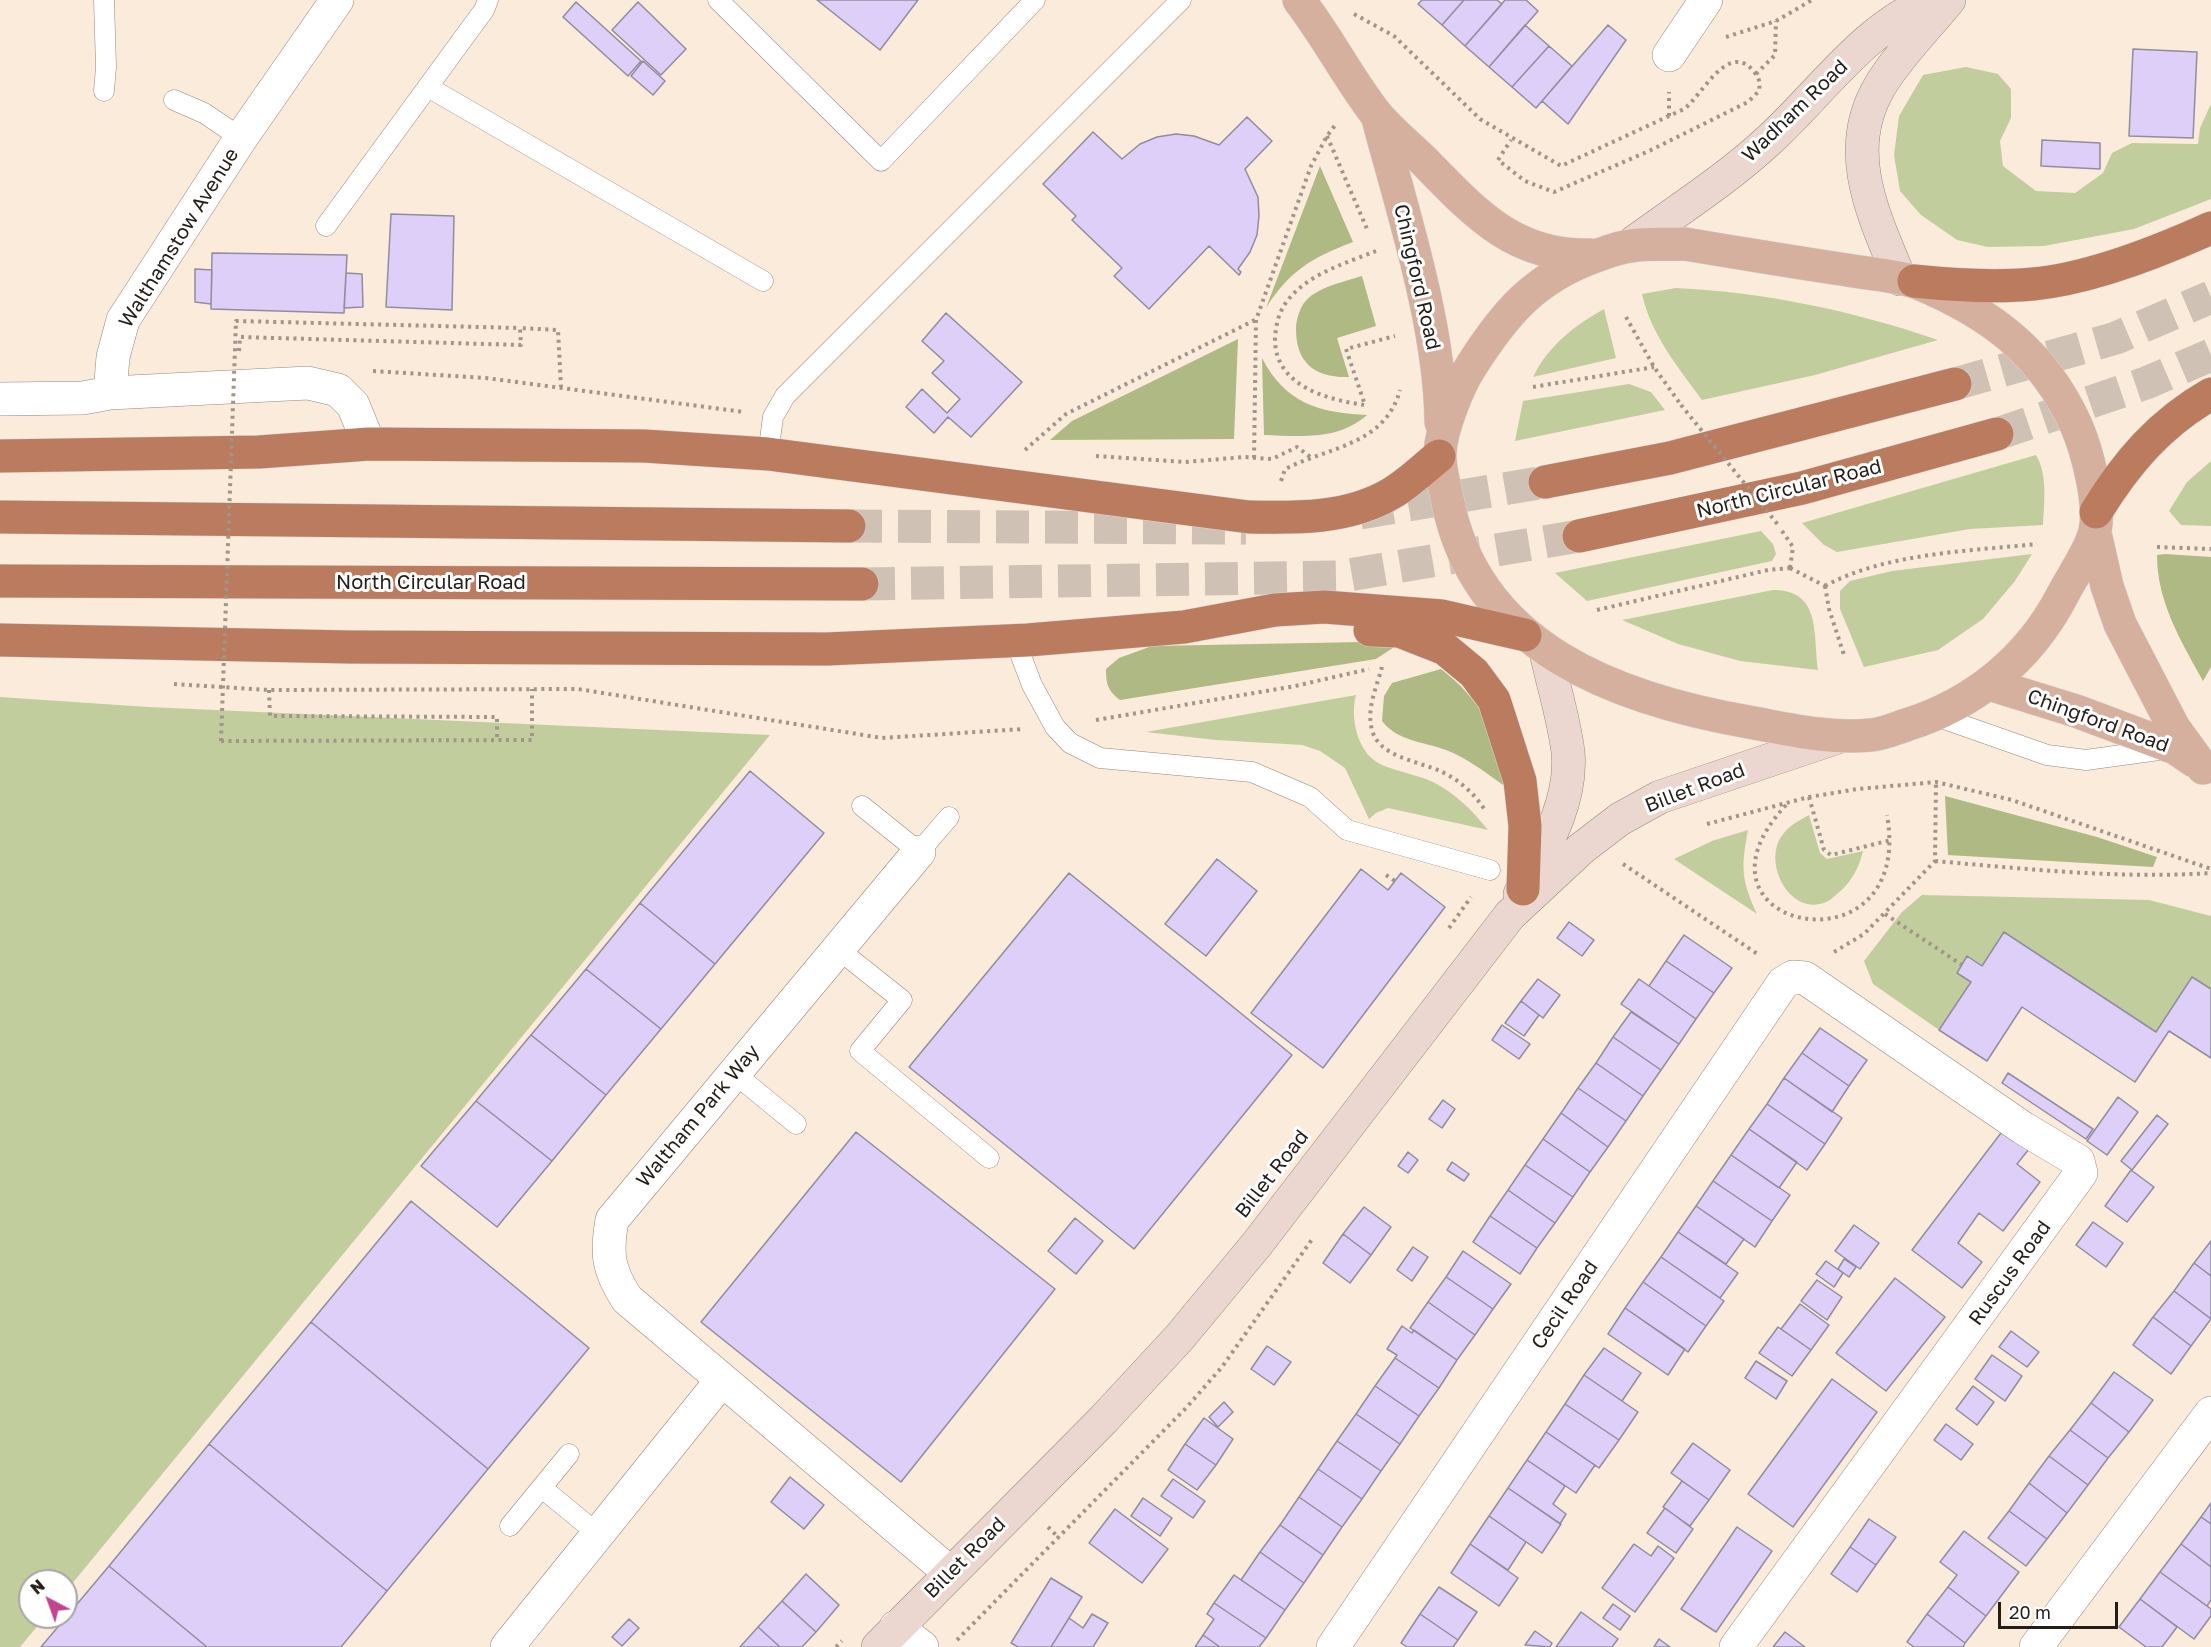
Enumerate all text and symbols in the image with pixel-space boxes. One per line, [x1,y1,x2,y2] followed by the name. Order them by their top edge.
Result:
[1737,55,1853,167] street label: Wadham Road
[114,144,244,332] street label: Walthamstow Avenue
[1389,202,1445,352] street label: Chingford Road
[1694,454,1884,524] street label: North Circular Road
[336,571,526,595] street label: North Circular Road
[2024,684,2172,758] street label: Chingford Road
[1642,758,1748,818] street label: Billet Road
[631,1040,765,1192] street label: Waltham Park Way
[1230,1125,1314,1223] street label: Billet Road
[1964,1216,2056,1330] street label: Ruscus Road
[1527,1256,1603,1354] street label: Cecil Road
[919,1512,1011,1604] street label: Billet Road
[18,1569,78,1629] north arrow
[26,1575,49,1598] text: N
[2001,1590,2121,1628] scale bar
[2009,1601,2051,1623] text: 20 m

